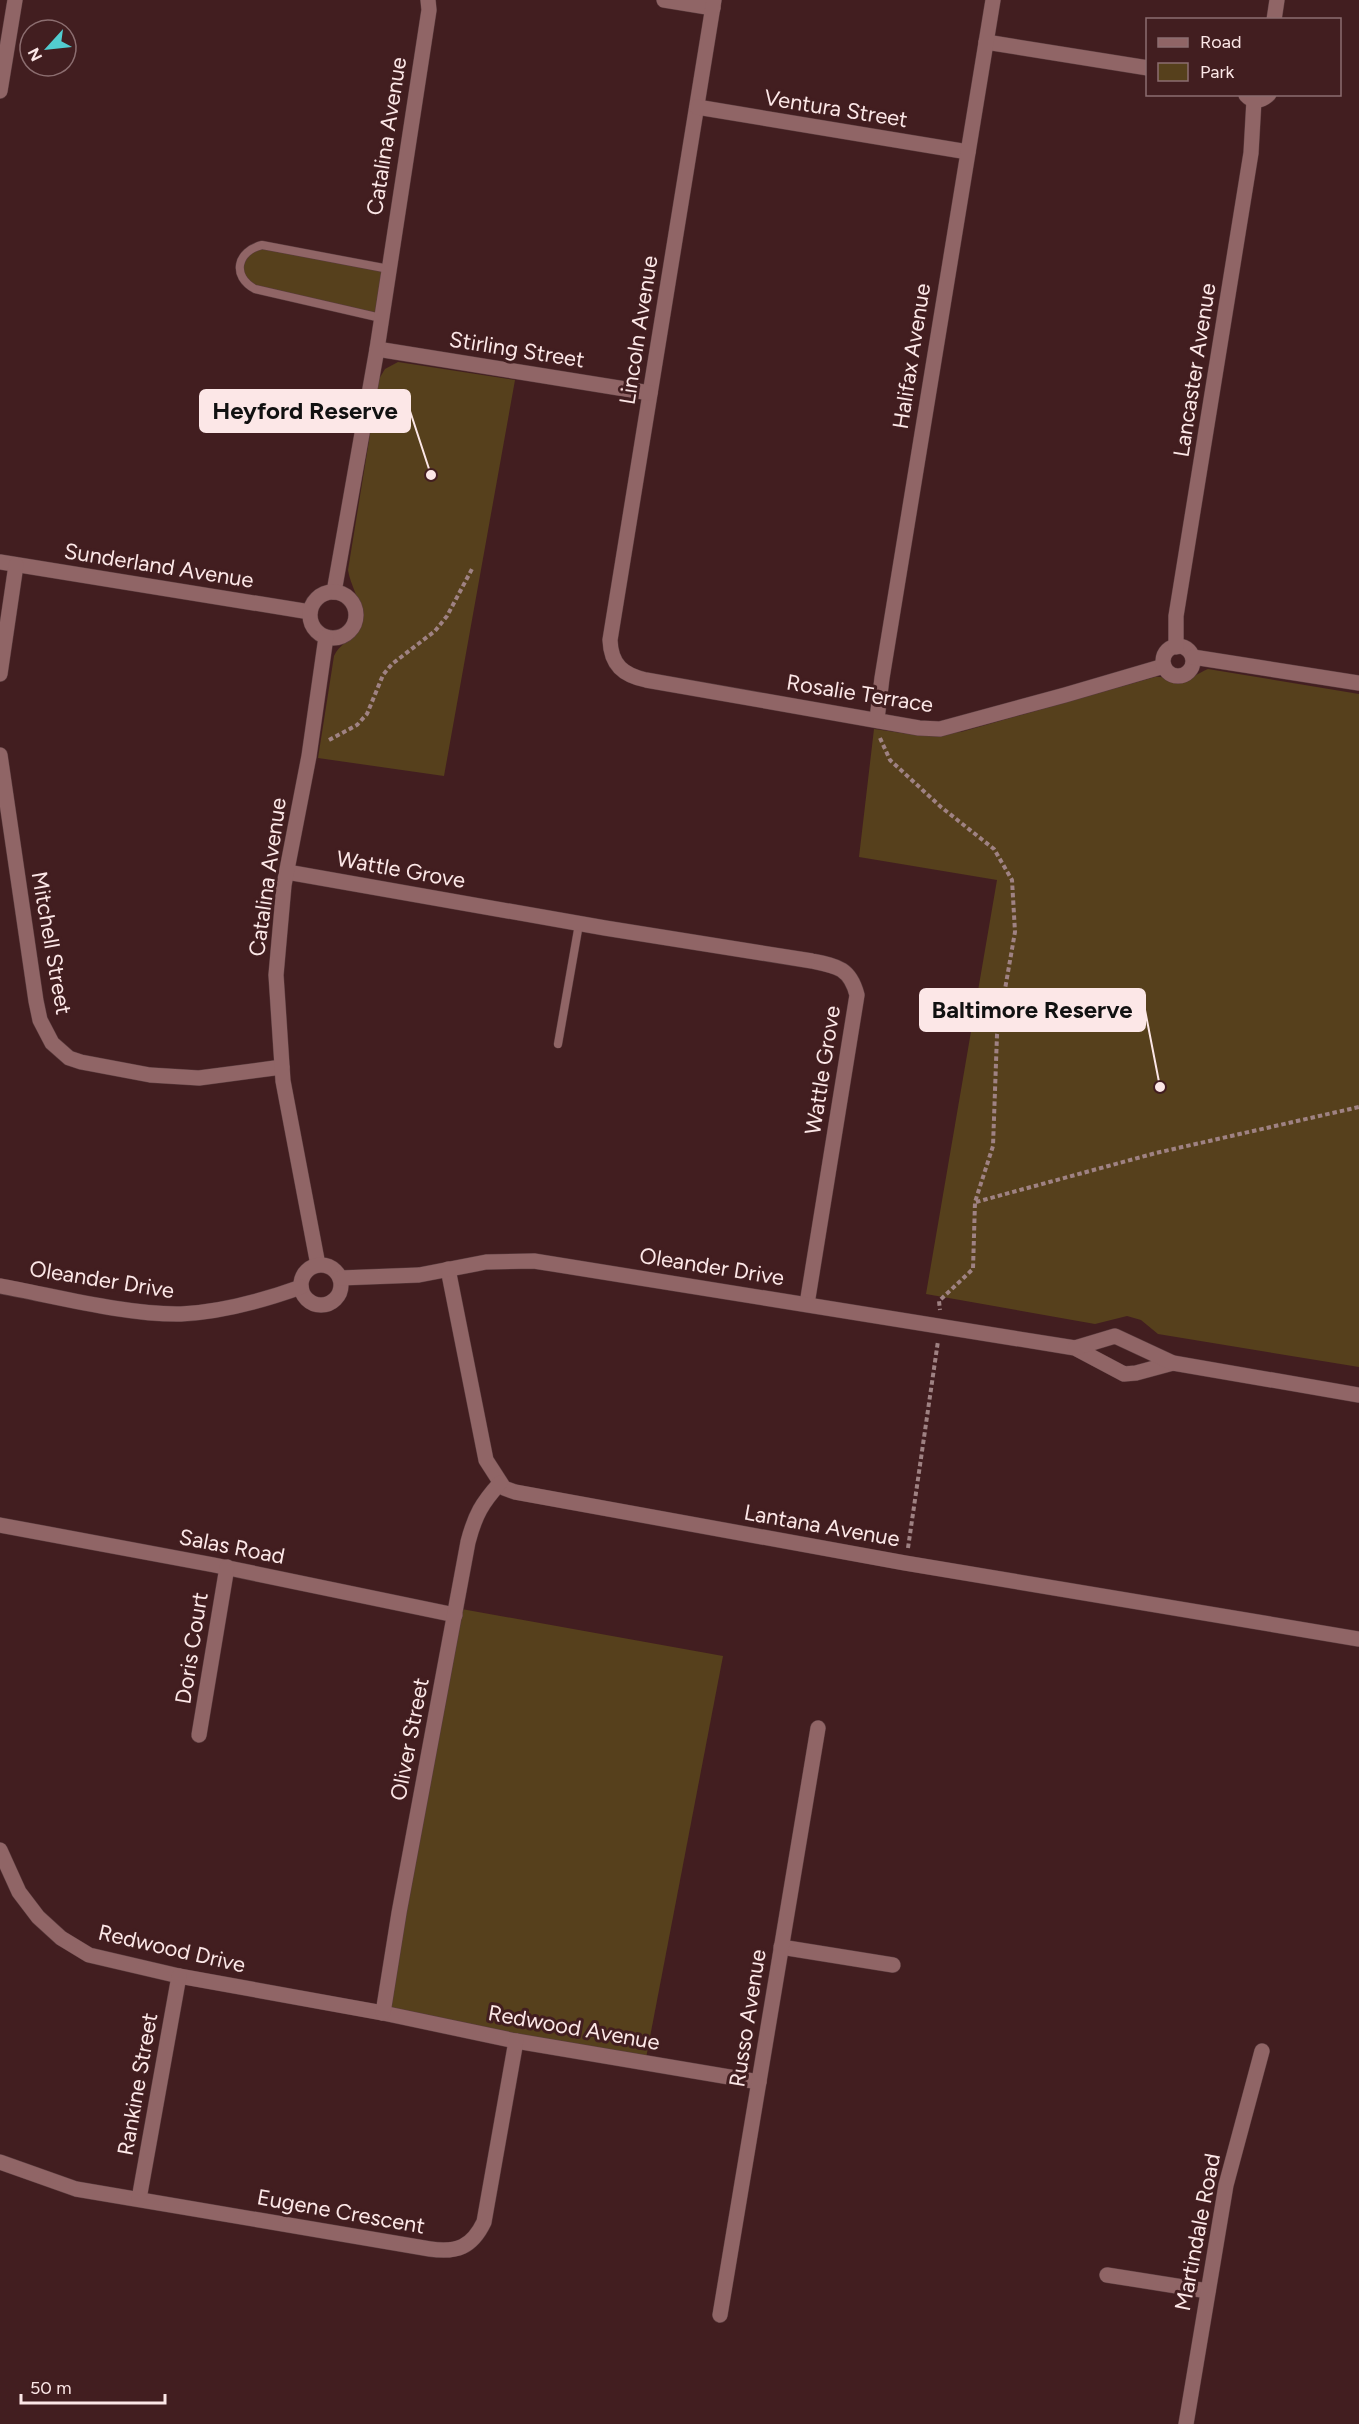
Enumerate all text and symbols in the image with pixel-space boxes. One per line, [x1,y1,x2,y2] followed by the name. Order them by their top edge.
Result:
[18,18,78,78] north arrow
[1146,18,1341,96] legend
[1200,31,1241,53] text: Road
[24,45,46,64] text: N
[361,55,412,217] street label: Catalina Avenue
[1200,61,1235,83] text: Park
[762,84,910,133] street label: Ventura Street
[613,254,664,406] street label: Lincoln Avenue
[887,281,936,431] street label: Halifax Avenue
[1167,281,1222,459] street label: Lancaster Avenue
[447,325,586,374] street label: Stirling Street
[200,390,410,432] callout: Heyford Reserve
[212,396,398,425] text: Heyford Reserve
[62,537,256,594] street label: Sunderland Avenue
[785,669,935,718] street label: Rosalie Terrace
[243,796,292,958] street label: Catalina Avenue
[334,845,467,894] street label: Wattle Grove
[26,869,77,1017] street label: Mitchell Street
[920,989,1145,1031] callout: Baltimore Reserve
[932,995,1132,1024] text: Baltimore Reserve
[799,1004,846,1136] street label: Wattle Grove
[638,1242,786,1291] street label: Oleander Drive
[28,1255,176,1304] street label: Oleander Drive
[742,1499,902,1552] street label: Lantana Avenue
[177,1523,287,1570] street label: Salas Road
[169,1590,214,1706] street label: Doris Court
[384,1675,435,1803] street label: Oliver Street
[96,1918,248,1979] street label: Redwood Drive
[723,1947,772,2089] street label: Russo Avenue
[486,1999,662,2056] street label: Redwood Avenue
[112,2011,163,2158] street label: Rankine Street
[1169,2151,1226,2313] street label: Martindale Road
[255,2183,427,2240] street label: Eugene Crescent
[21,2367,165,2405] scale bar
[30,2377,72,2399] text: 50 m

